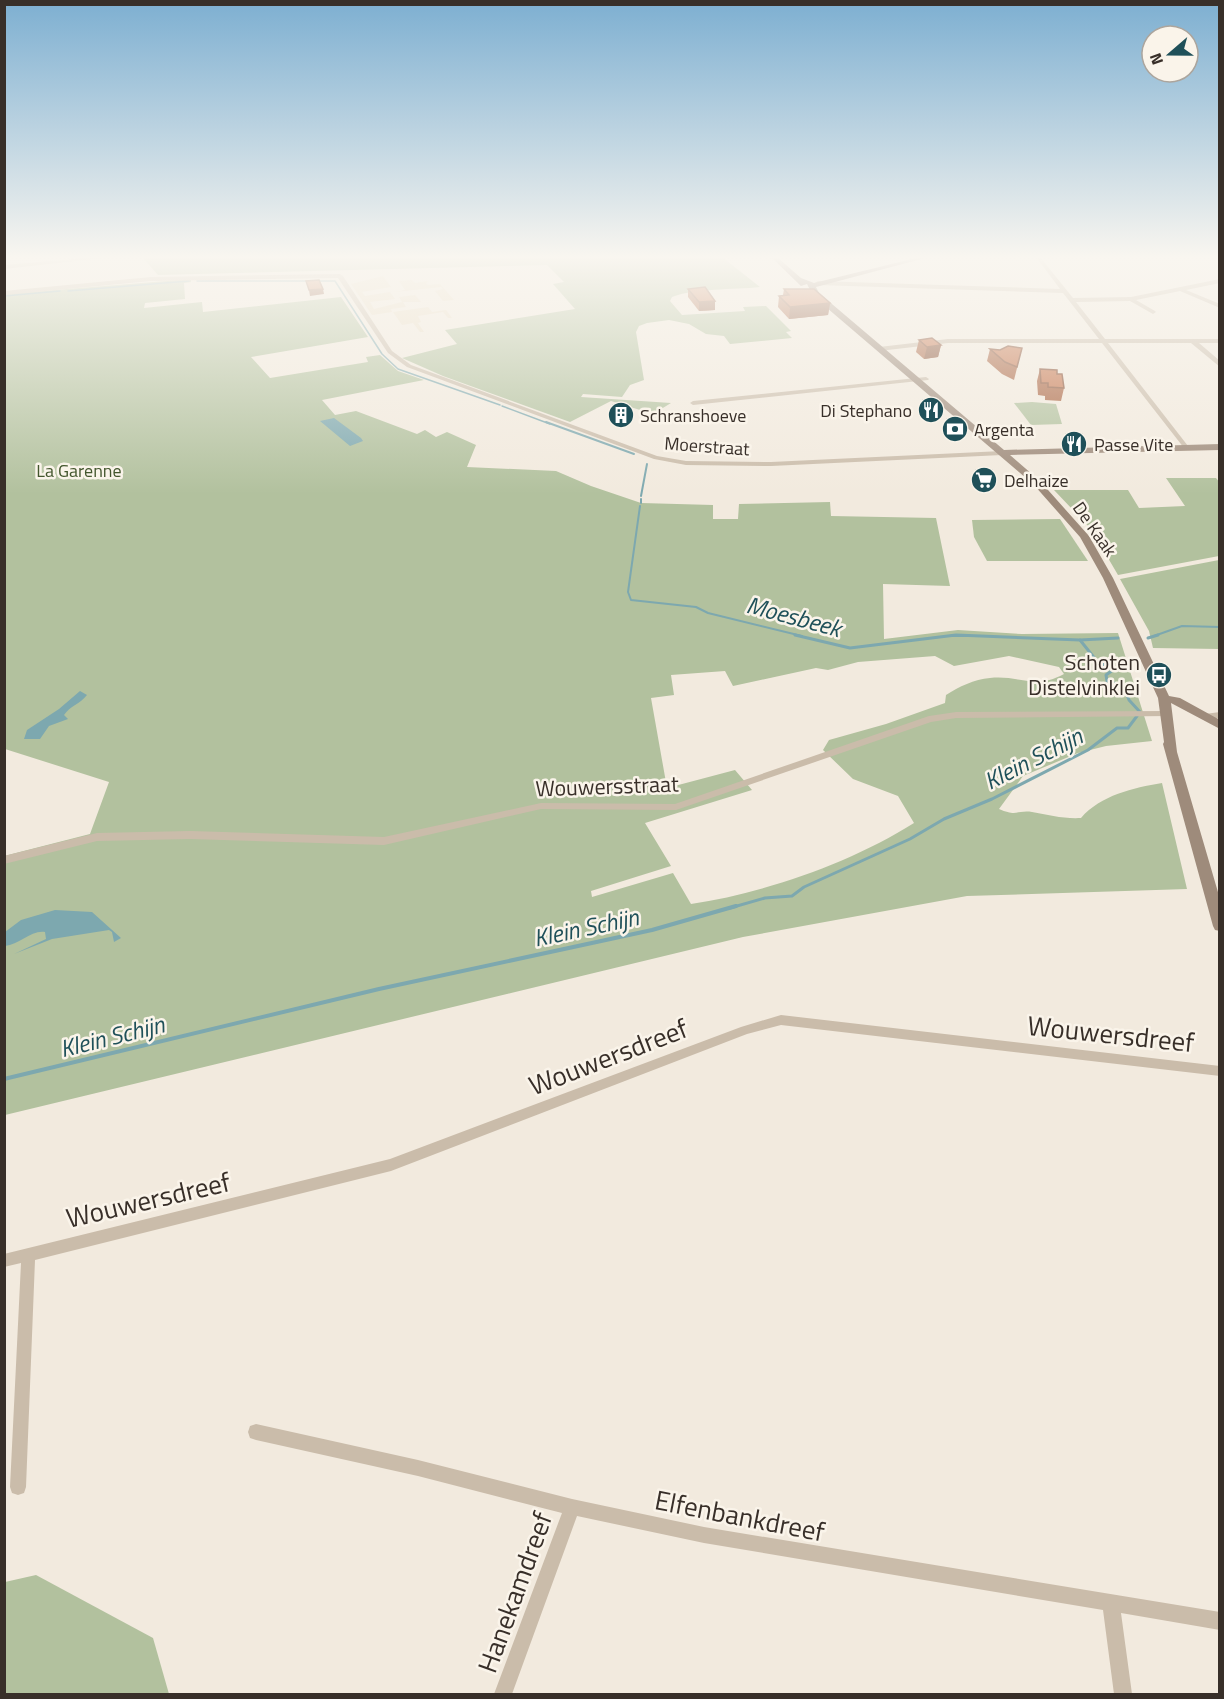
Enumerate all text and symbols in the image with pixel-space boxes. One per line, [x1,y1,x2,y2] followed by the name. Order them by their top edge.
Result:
[1140,24,1200,84] north arrow
[1143,50,1169,68] text: N
[916,395,946,425] restaurant icon: Di Stephano
[820,397,912,424] place label: Di Stephano
[606,400,636,430] building icon: Schranshoeve
[640,402,746,429] place label: Schranshoeve
[940,414,970,444] bank icon: Argenta
[974,416,1034,443] place label: Argenta
[1059,429,1089,459] restaurant icon: Passe Vite
[664,430,751,462] street label: Moerstraat
[1094,431,1173,458] place label: Passe Vite
[36,457,122,484] park label: La Garenne
[969,465,999,495] supermarket icon: Delhaize
[1004,467,1069,494] place label: Delhaize
[1066,496,1124,562] street label: De Kaak
[743,586,849,647] water label: Moesbeek
[1028,645,1140,704] place label: Schoten Distelvinklei
[1144,660,1174,690] bus stop icon: Schoten Distelvinklei
[977,717,1090,798] water label: Klein Schijn
[535,767,679,805] street label: Wouwersstraat
[530,898,643,956] water label: Klein Schijn
[1026,1004,1196,1062] street label: Wouwersdreef
[56,1005,169,1066] water label: Klein Schijn
[522,1007,694,1105] street label: Wouwersdreef
[62,1160,234,1238] street label: Wouwersdreef
[651,1478,829,1552] street label: Elfenbankdreef
[466,1506,562,1678] street label: Hanekamdreef

